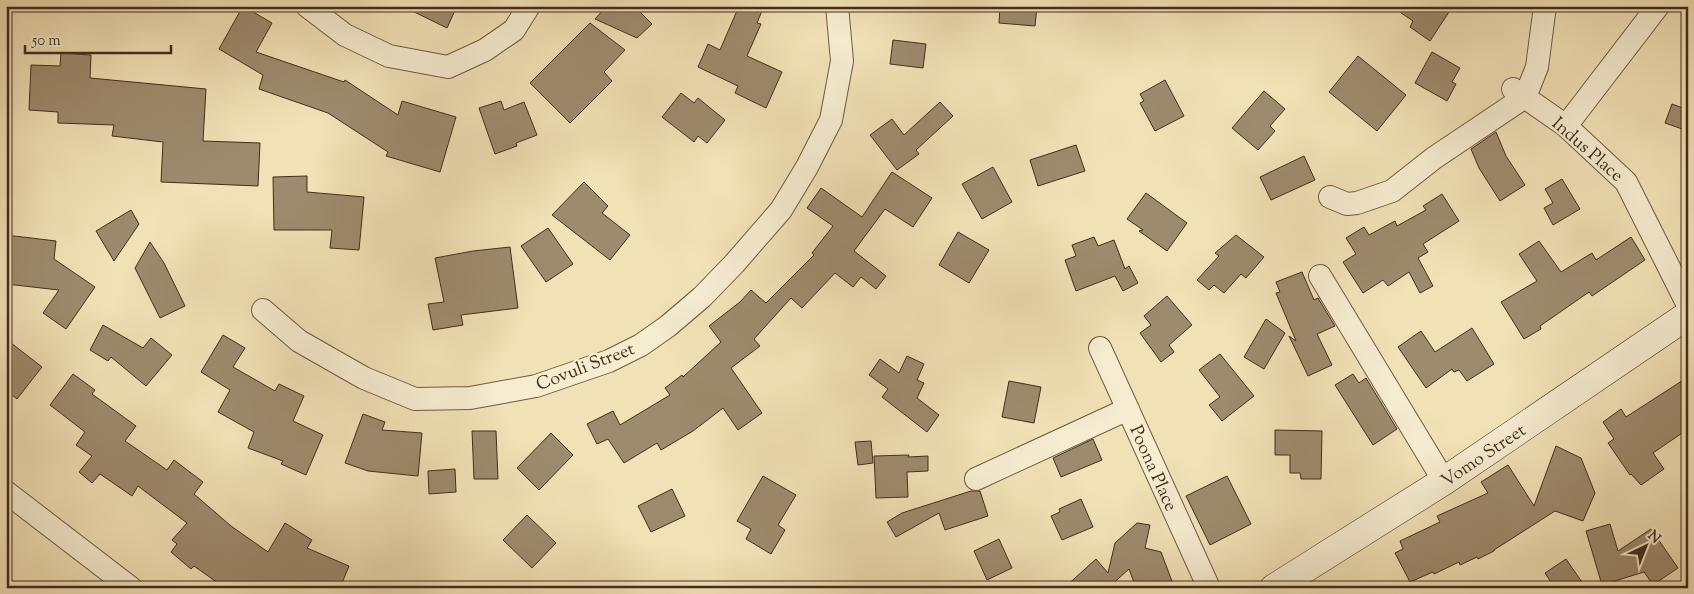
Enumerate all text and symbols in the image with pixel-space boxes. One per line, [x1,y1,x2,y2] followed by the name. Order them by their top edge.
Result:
[25,22,171,54] scale bar
[31,31,61,52] text: 50 m
[1545,112,1628,189] street label: Indus Place
[533,337,639,399] street label: Covuli Street
[1436,419,1532,495] street label: Vomo Street
[1122,422,1183,516] street label: Poona Place
[1622,522,1672,572] north arrow
[1643,527,1664,549] text: N

